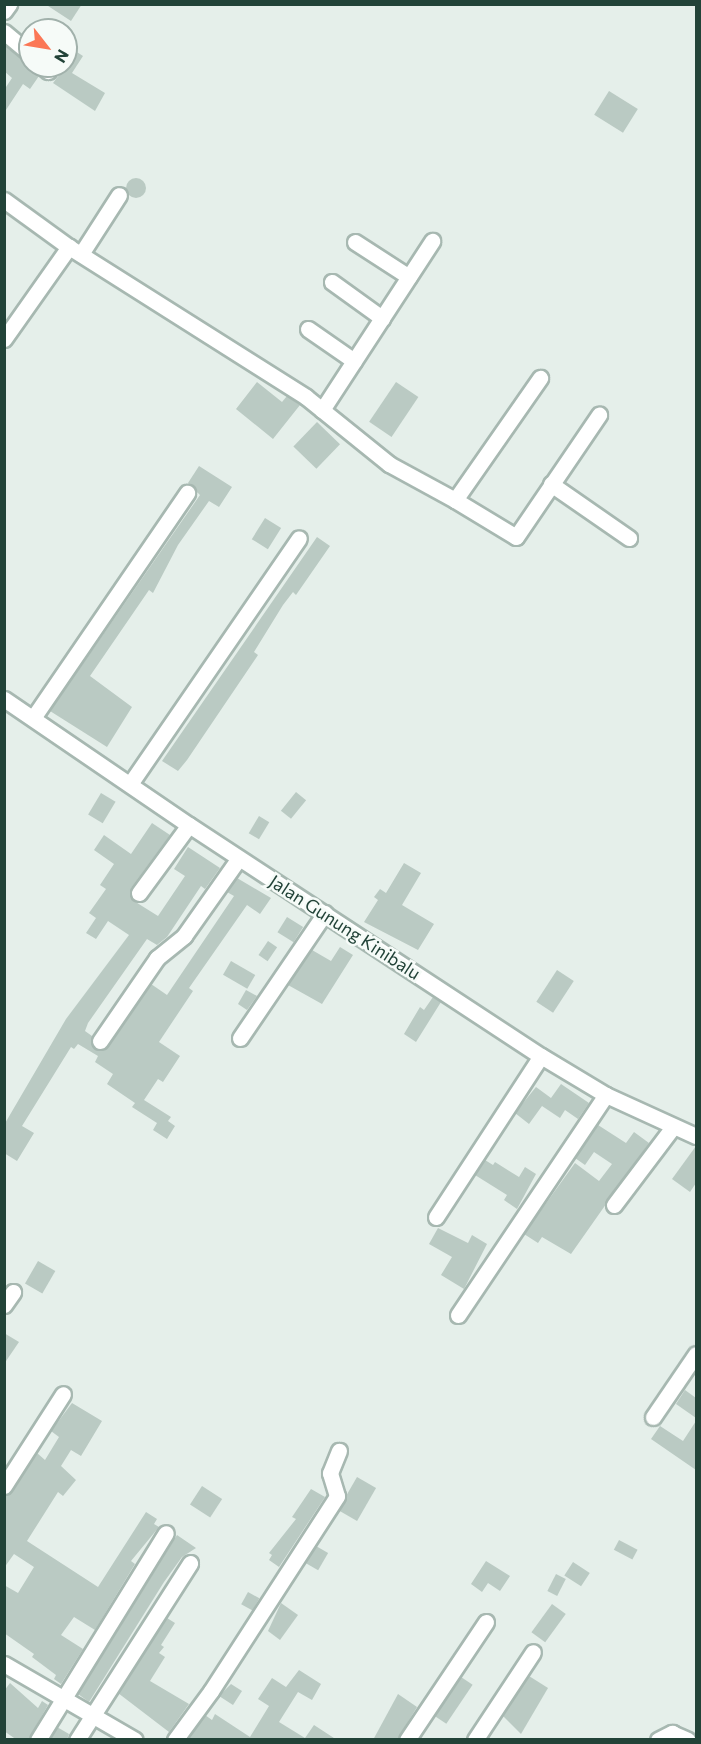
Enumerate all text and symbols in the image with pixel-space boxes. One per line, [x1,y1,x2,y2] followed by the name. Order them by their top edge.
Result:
[18,18,78,78] north arrow
[51,46,73,67] text: N
[265,870,425,984] street label: Jalan Gunung Kinibalu

